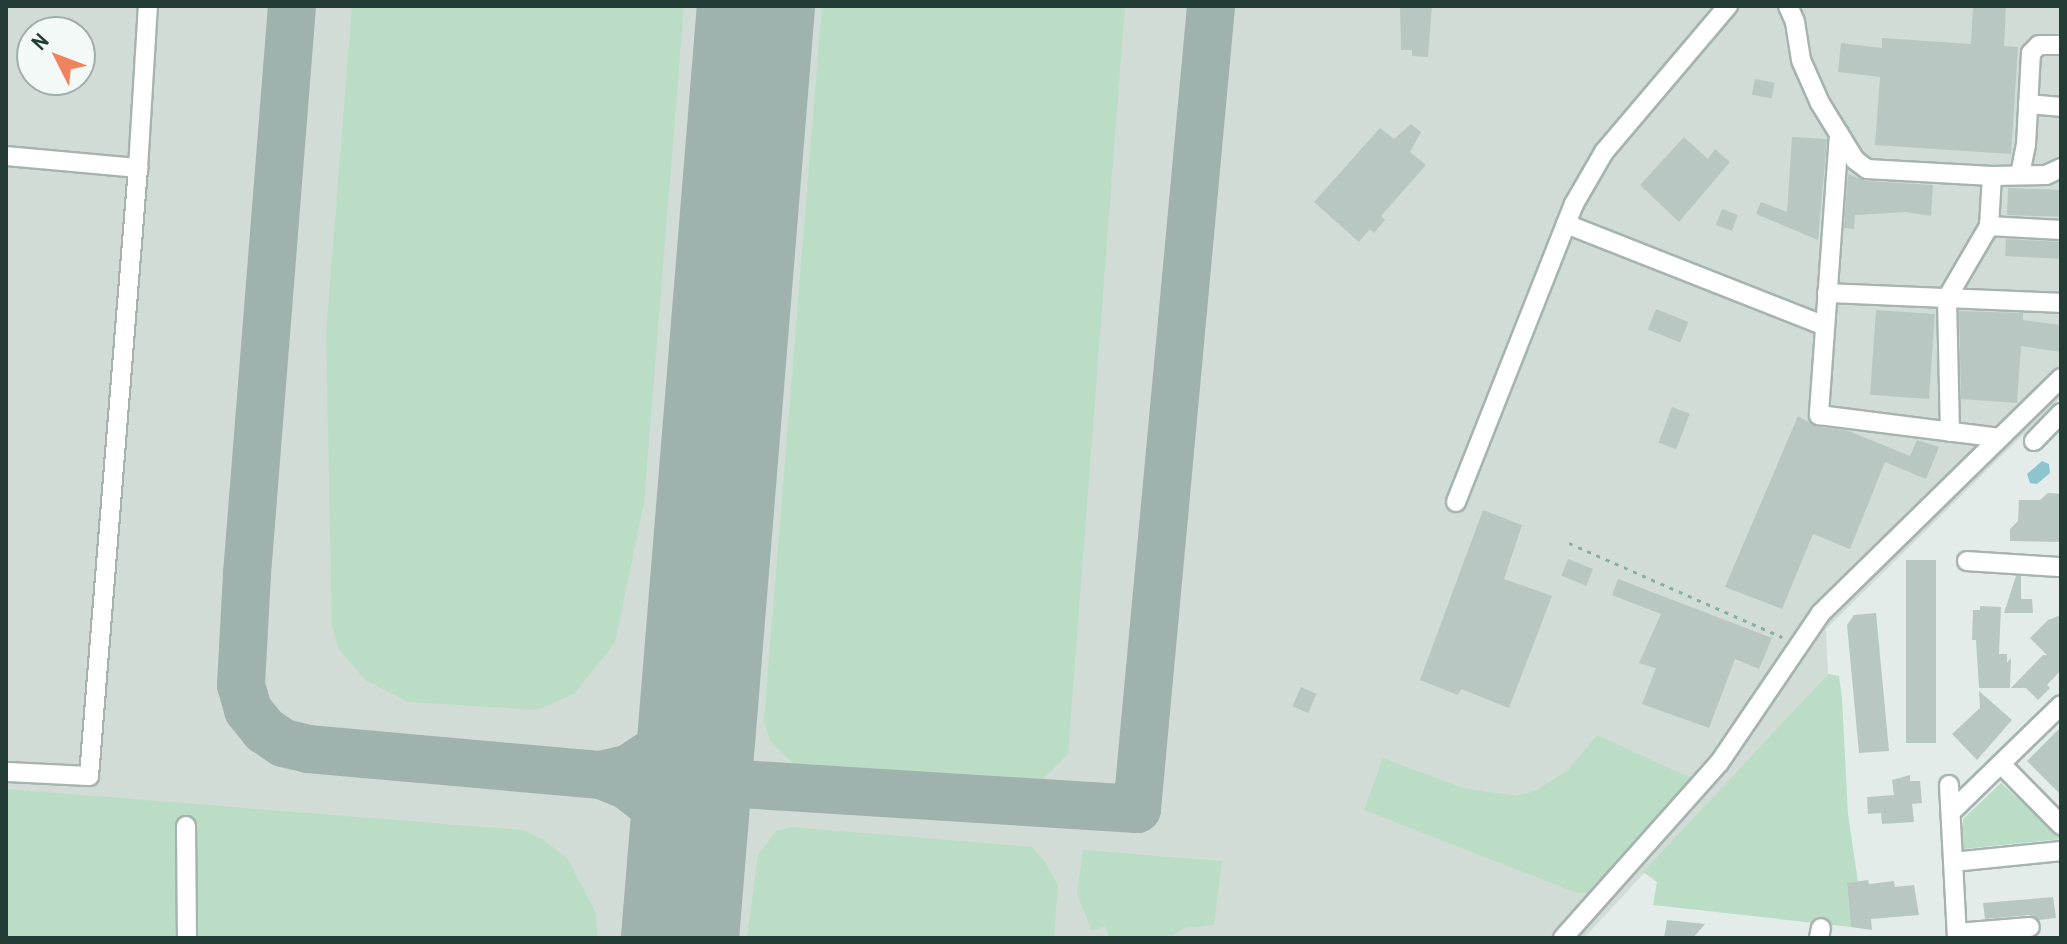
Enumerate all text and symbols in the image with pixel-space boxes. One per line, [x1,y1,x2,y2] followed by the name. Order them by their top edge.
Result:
[16,16,96,96] north arrow
[24,26,55,56] text: N

